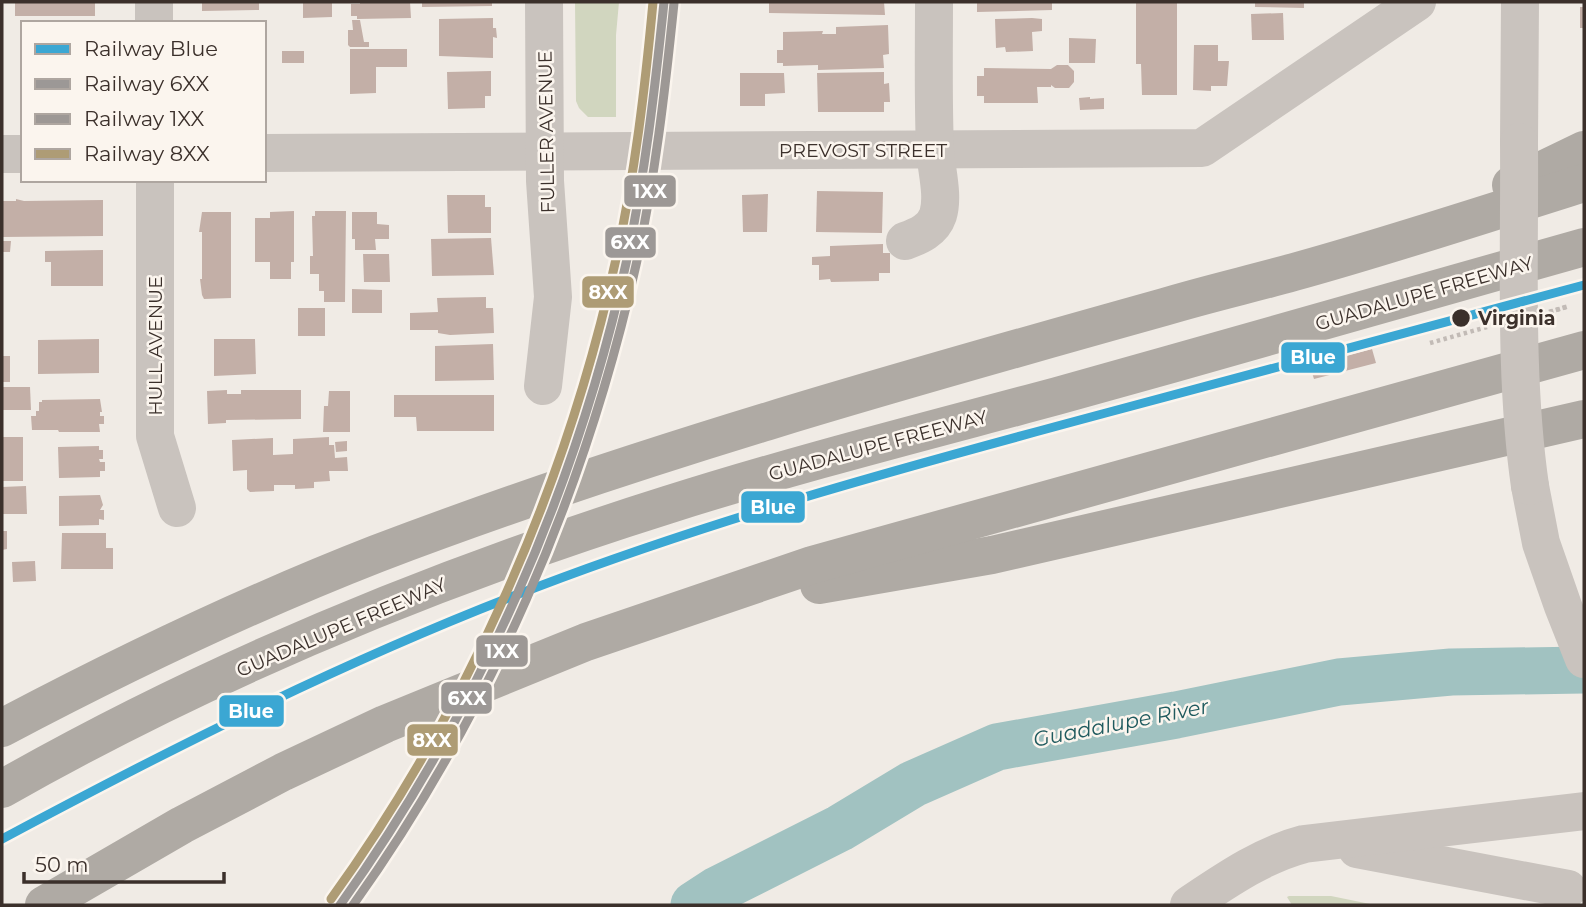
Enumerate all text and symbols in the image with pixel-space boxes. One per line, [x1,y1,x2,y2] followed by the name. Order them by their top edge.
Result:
[21,21,266,182] legend
[84,36,218,61] text: Railway Blue
[534,50,559,214] street label: FULLER AVENUE
[84,71,210,96] text: Railway 6XX
[84,106,205,131] text: Railway 1XX
[779,139,947,162] street label: PREVOST STREET
[84,141,210,166] text: Railway 8XX
[623,174,677,208] line badge: 1XX
[633,180,668,203] text: 1XX
[604,226,657,259] line badge: 6XX
[611,231,650,254] text: 6XX
[1313,251,1537,336] street label: GUADALUPE FREEWAY
[581,275,635,309] line badge: 8XX
[144,276,167,416] street label: HULL AVENUE
[588,281,628,304] text: 8XX
[1450,307,1472,329] marker: Virginia
[1477,307,1555,330] place label: Virginia
[1280,341,1346,374] line badge: Blue
[1290,346,1336,369] text: Blue
[766,405,991,486] street label: GUADALUPE FREEWAY
[740,490,806,524] line badge: Blue
[750,496,796,519] text: Blue
[233,572,450,682] street label: GUADALUPE FREEWAY
[475,634,529,668] line badge: 1XX
[485,640,520,663] text: 1XX
[440,681,493,715] line badge: 6XX
[448,687,487,710] text: 6XX
[1031,693,1211,752] water label: Guadalupe River
[218,694,285,728] line badge: Blue
[228,700,274,723] text: Blue
[406,723,459,757] line badge: 8XX
[412,729,452,752] text: 8XX
[24,841,224,885] scale bar
[35,852,89,877] text: 50 m

